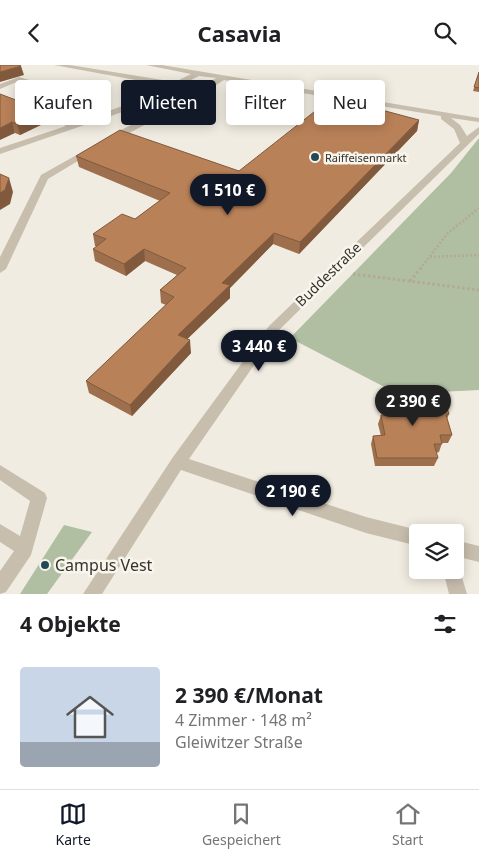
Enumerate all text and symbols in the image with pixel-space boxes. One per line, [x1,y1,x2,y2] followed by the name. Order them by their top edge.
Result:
[198,18,281,48] text: Casavia
[20,19,48,47] icon: back
[431,19,459,47] icon: search
[15,80,111,125] chip: Kaufen
[121,80,216,125] chip: Mieten
[226,80,304,125] chip: Filter
[314,80,385,125] chip: Neu
[325,150,407,165] place label: Raiffeisenmarkt
[309,151,321,163] marker: Raiffeisenmarkt
[182,173,274,216] pin: 1 510 €
[201,179,255,201] text: 1 510 €
[291,238,365,310] street label: Buddestraße
[213,329,305,372] pin: 3 440 €
[232,335,286,357] text: 3 440 €
[367,385,459,427] pin: 2 390 €
[386,390,440,412] text: 2 390 €
[247,475,339,517] pin: 2 190 €
[266,480,320,502] text: 2 190 €
[409,524,464,579] map controls
[409,524,464,579] button: layers
[55,554,153,576] place label: Campus Vest
[39,559,51,571] marker: Campus Vest
[20,610,121,638] text: 4 Objekte
[431,610,459,638] icon: filters
[175,681,323,709] text: 2 390 €/Monat
[60,687,120,747] icon: home
[175,709,312,731] text: 4 Zimmer · 148 m²
[175,731,303,753] text: Gleiwitzer Straße
[56,800,91,849] tab: Karte
[202,800,281,849] tab: Gespeichert
[392,800,423,849] tab: Start

